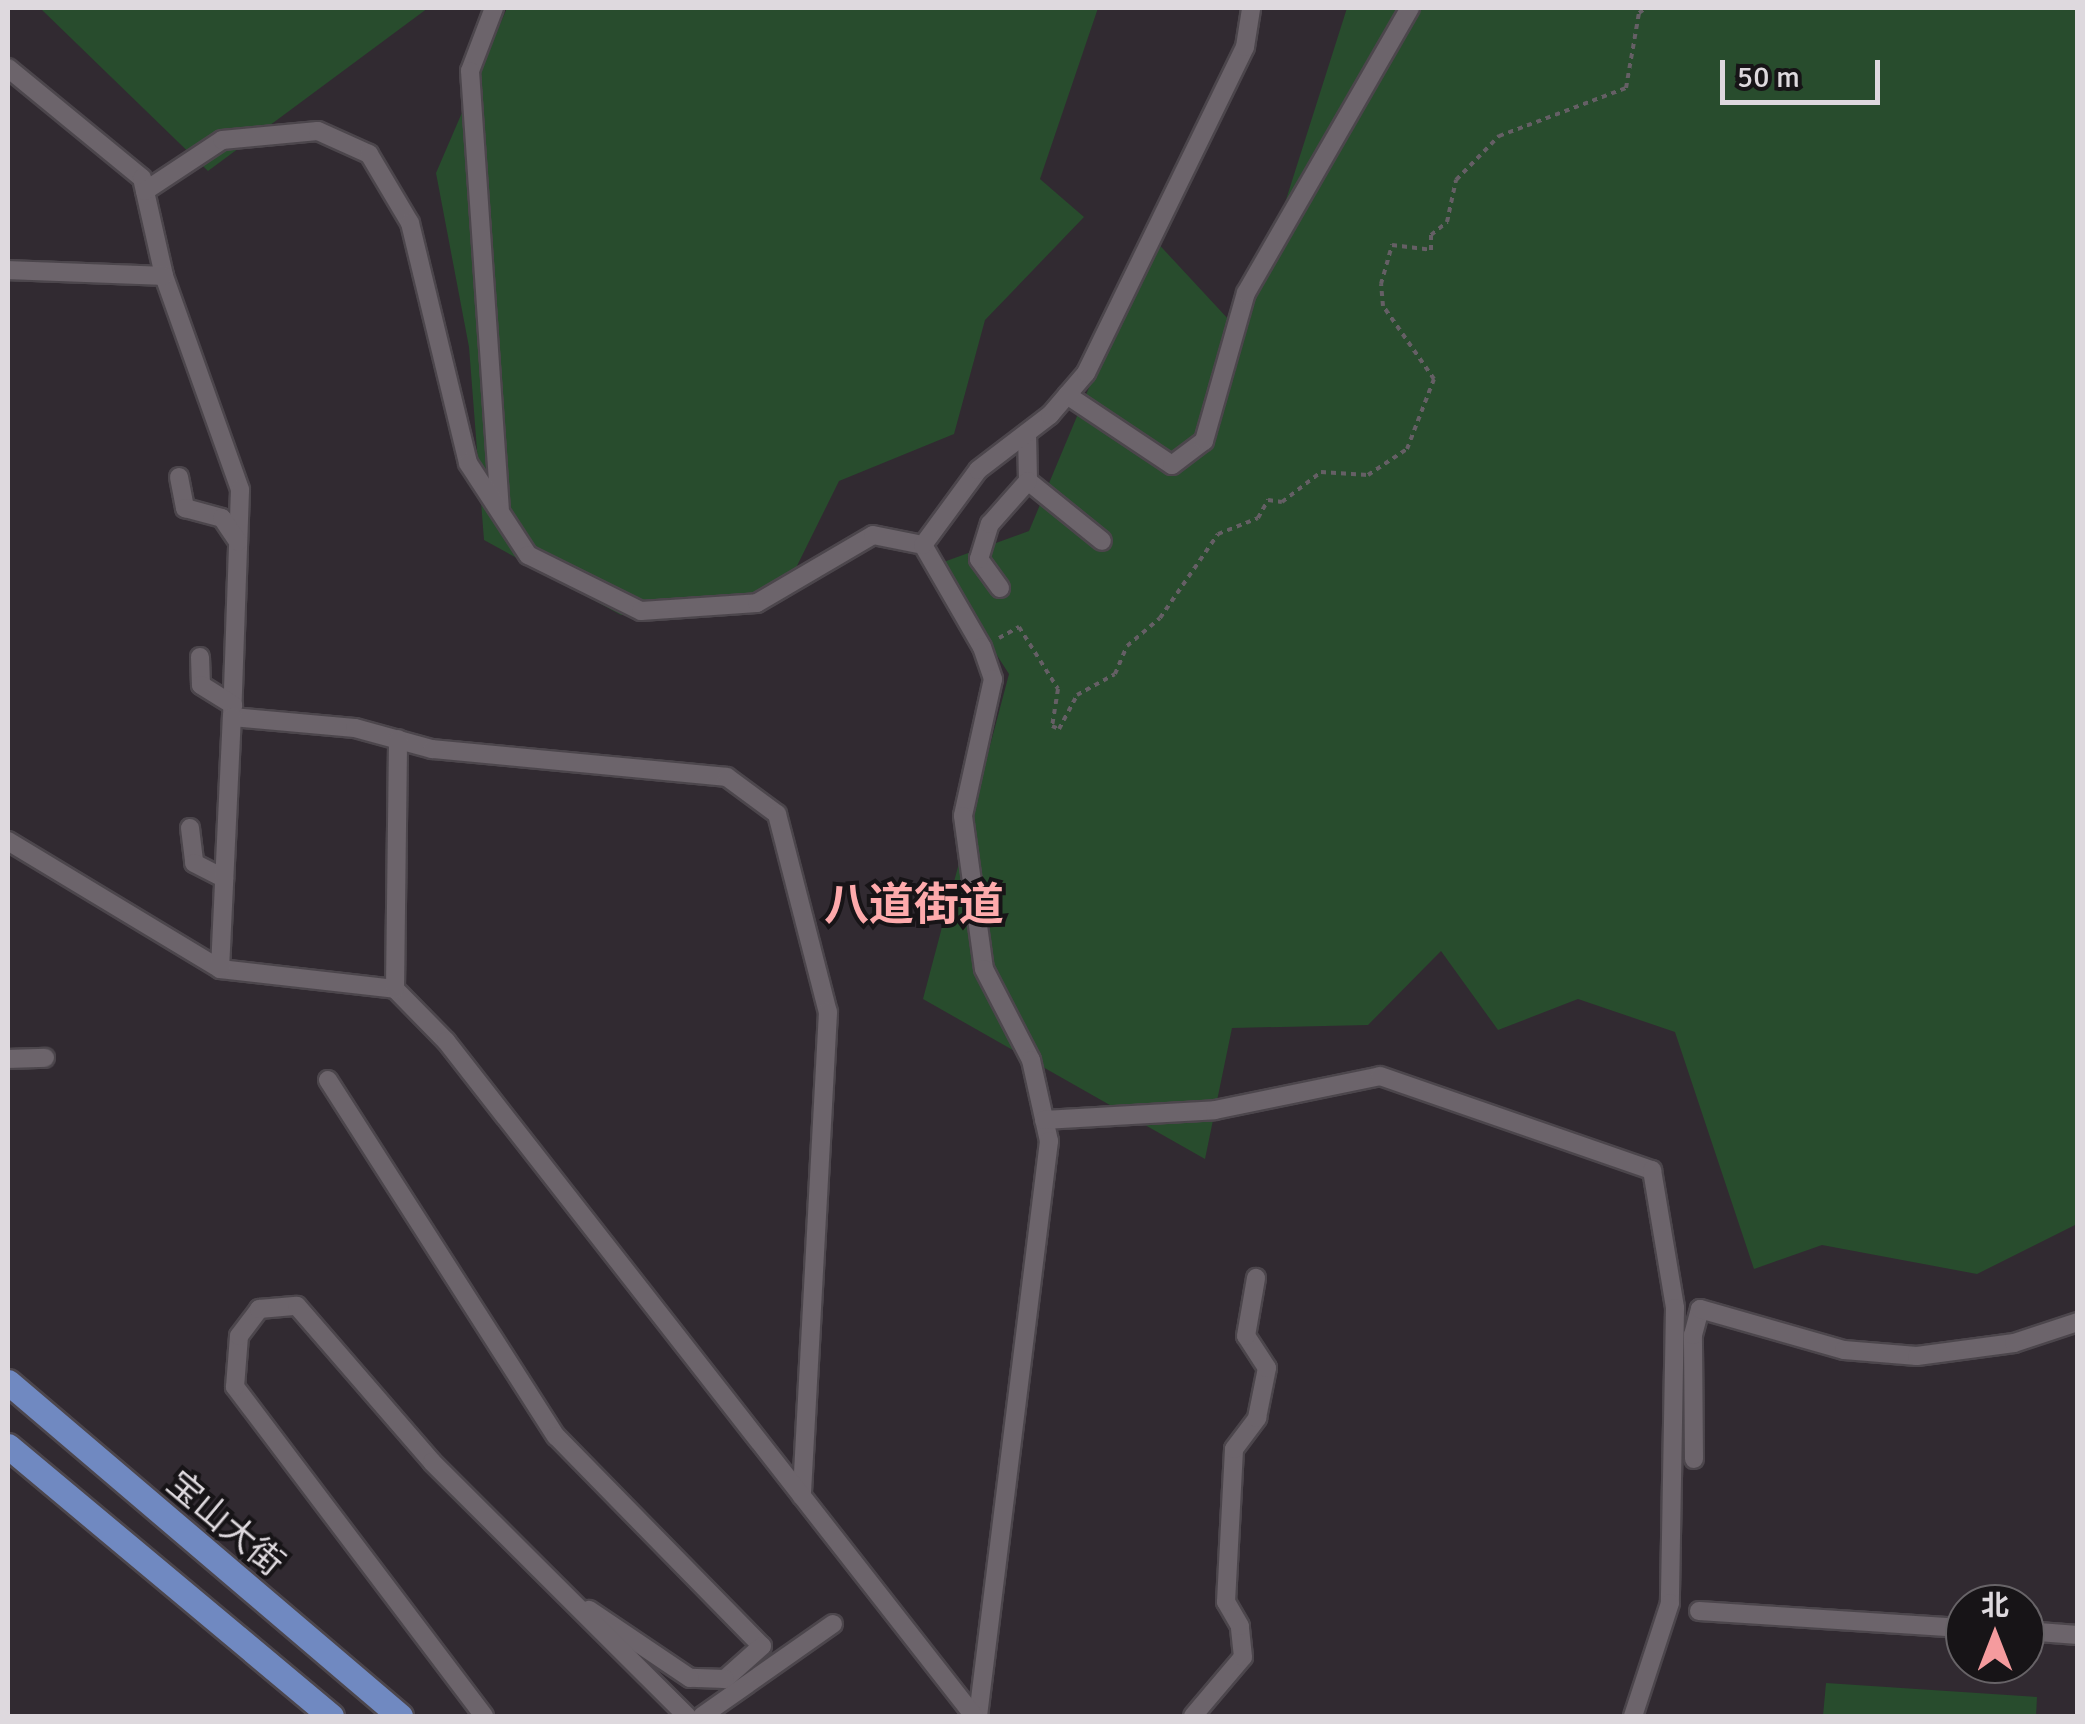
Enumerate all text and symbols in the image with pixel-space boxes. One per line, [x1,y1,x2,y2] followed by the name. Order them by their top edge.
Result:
[1725,40,1885,102] scale bar
[1737,59,1800,96] text: 50 m
[824,879,1004,933] district label: 八道街道
[158,1463,292,1585] street label: 宝山大街
[1945,1584,2045,1684] north arrow
[1981,1589,2009,1623] text: 北

